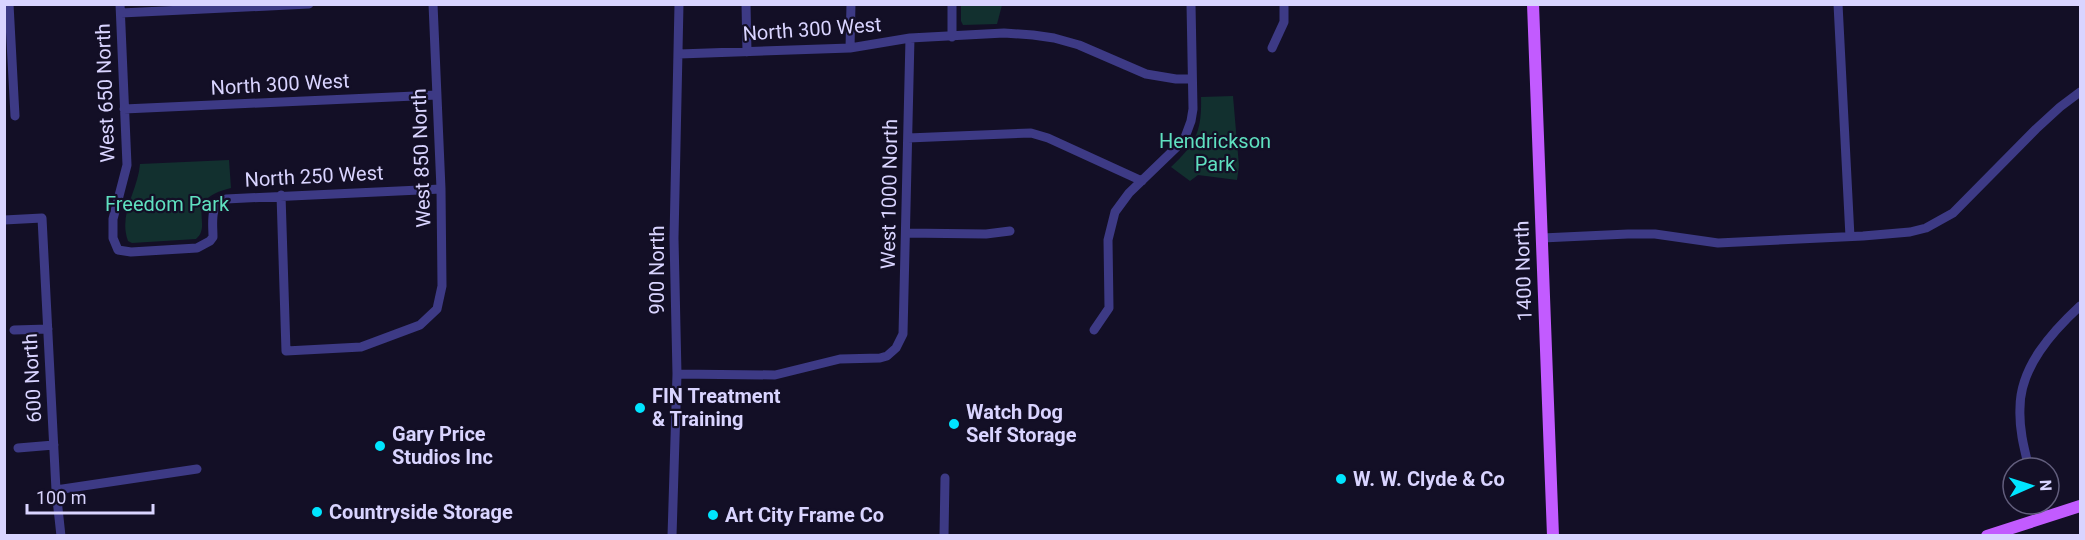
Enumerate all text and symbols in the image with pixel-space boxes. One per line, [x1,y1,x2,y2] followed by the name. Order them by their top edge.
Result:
[742,12,882,46] street label: North 300 West
[91,23,119,163] street label: West 650 North
[210,68,350,100] street label: North 300 West
[407,88,435,228] street label: West 850 North
[876,119,902,269] street label: West 1000 North
[1159,129,1271,176] park label: Hendrickson Park
[244,160,384,192] street label: North 250 West
[105,192,230,216] park label: Freedom Park
[1509,220,1537,322] street label: 1400 North
[645,225,669,315] street label: 900 North
[18,333,46,423] street label: 600 North
[652,384,781,431] place label: FIN Treatment & Training
[966,400,1077,447] place label: Watch Dog Self Storage
[633,401,647,415] marker: FIN Treatment & Training
[947,417,961,431] marker: Watch Dog Self Storage
[392,422,493,469] place label: Gary Price Studios Inc
[373,439,387,453] marker: Gary Price Studios Inc
[2001,456,2061,516] north arrow
[1353,467,1505,491] place label: W. W. Clyde & Co
[1334,472,1348,486] marker: W. W. Clyde & Co
[27,477,153,515] scale bar
[2036,479,2055,491] text: N
[36,487,87,508] text: 100 m
[329,500,513,524] place label: Countryside Storage
[725,503,884,527] place label: Art City Frame Co
[310,505,324,519] marker: Countryside Storage
[706,508,720,522] marker: Art City Frame Co

